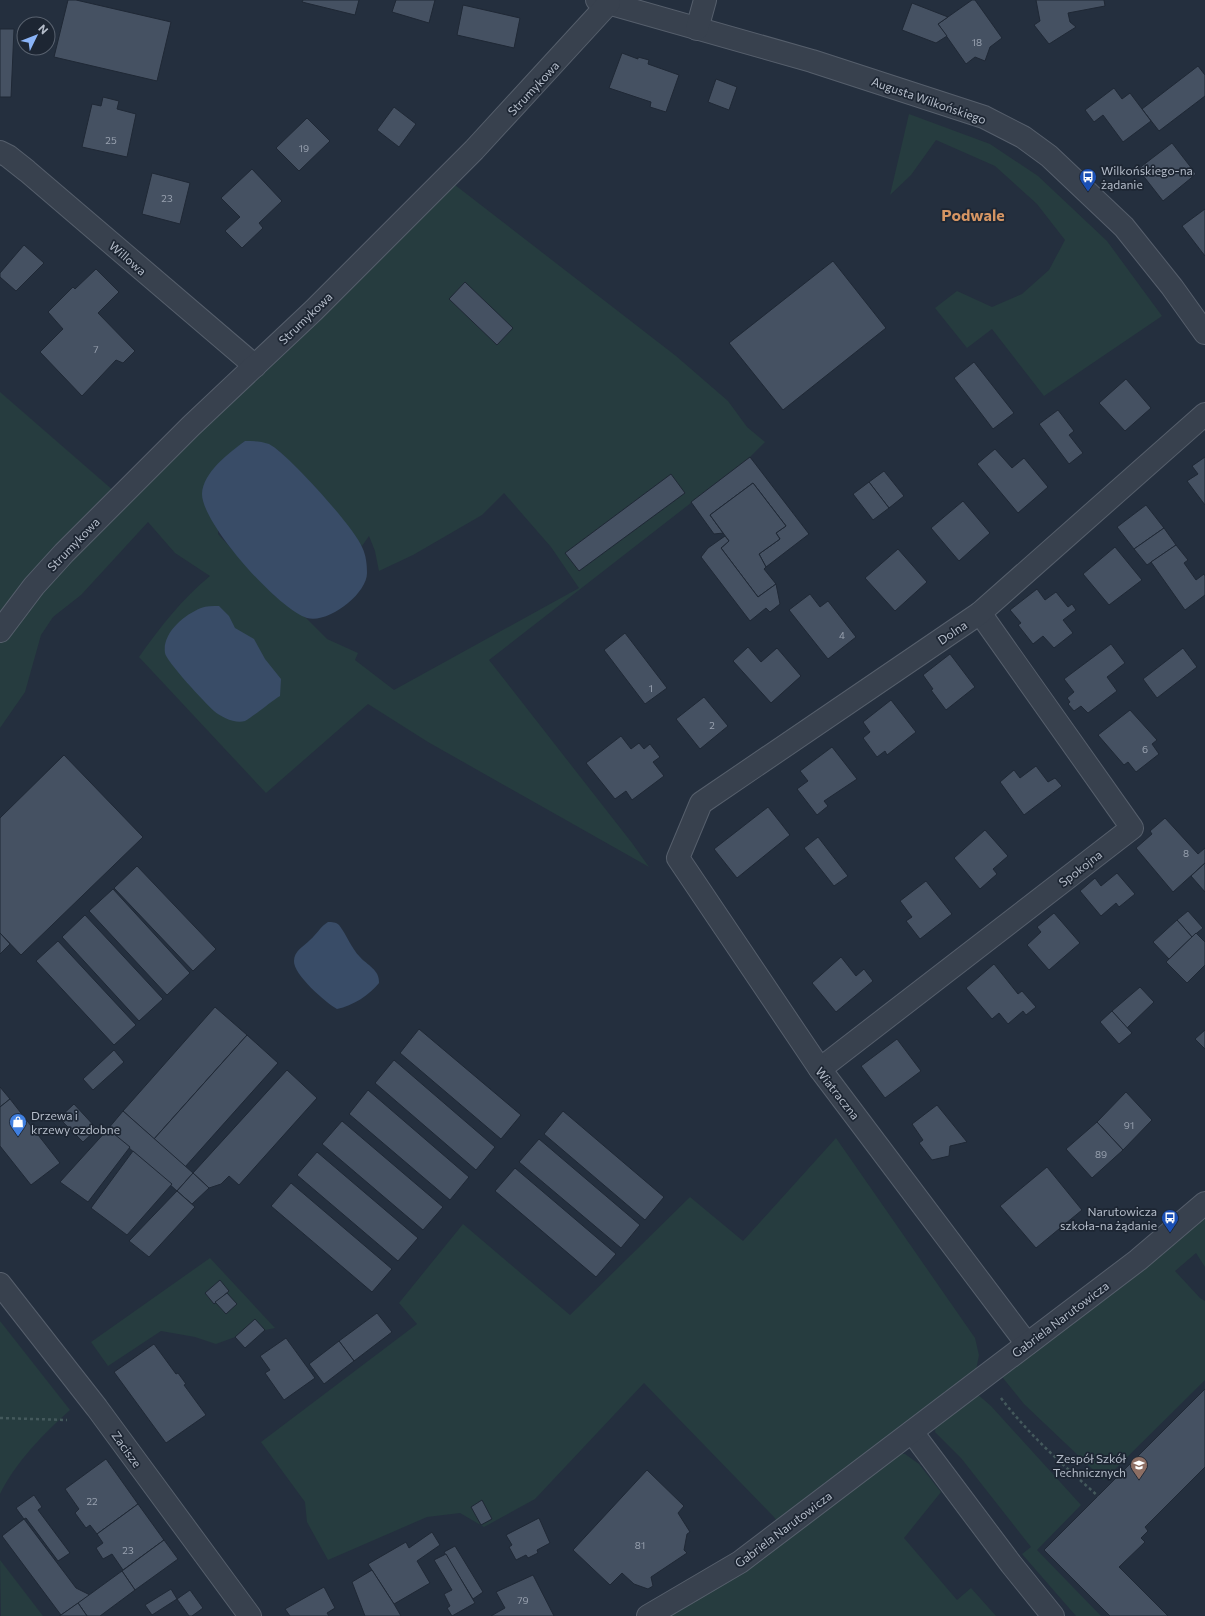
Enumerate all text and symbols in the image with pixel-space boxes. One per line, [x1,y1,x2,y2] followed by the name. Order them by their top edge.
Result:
[16,16,56,56] north arrow
[36,21,51,36] text: N
[972,36,982,48] house number: 18
[504,58,562,118] street label: Strumykowa
[870,74,988,126] street label: Augusta Wilkońskiego
[105,134,117,146] house number: 25
[299,142,309,154] house number: 19
[1101,163,1193,191] place label: Wilkońskiego-na żądanie
[1078,167,1098,192] bus stop icon: Wilkońskiego-na żądanie
[161,192,173,204] house number: 23
[941,205,1005,224] district label: Podwale
[107,238,149,278] street label: Willowa
[275,289,335,347] street label: Strumykowa
[93,343,99,355] house number: 7
[44,514,102,574] street label: Strumykowa
[935,617,969,647] street label: Dolna
[839,629,845,641] house number: 4
[649,682,653,694] house number: 1
[709,719,715,731] house number: 2
[1142,743,1148,755] house number: 6
[1056,847,1104,889] street label: Spokojna
[1183,847,1189,859] house number: 8
[813,1064,863,1122] street label: Wiatraczna
[31,1108,120,1136] place label: Drzewa i krzewy ozdobne
[8,1112,28,1137] shop icon: Drzewa i krzewy ozdobne
[1124,1119,1134,1131] house number: 91
[1095,1148,1107,1160] house number: 89
[1060,1204,1157,1232] place label: Narutowicza szkoła-na żądanie
[1160,1208,1180,1233] bus stop icon: Narutowicza szkoła-na żądanie
[1009,1278,1111,1360] street label: Gabriela Narutowicza
[109,1428,145,1470] street label: Zacisze
[1053,1451,1126,1479] place label: Zespół Szkół Technicznych
[1129,1455,1149,1480] school or university icon: Zespół Szkół Technicznych
[732,1488,834,1570] street label: Gabriela Narutowicza
[86,1495,98,1507] house number: 22
[635,1539,645,1551] house number: 81
[122,1544,134,1556] house number: 23
[517,1594,529,1606] house number: 79

